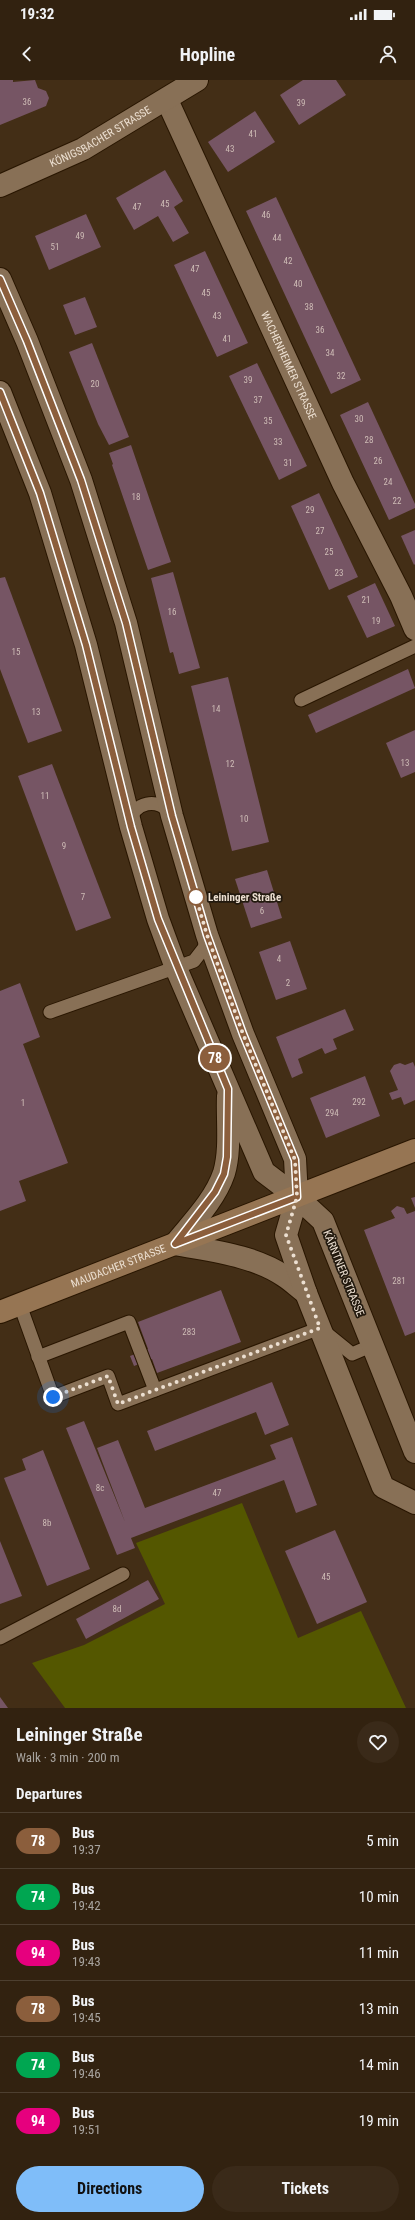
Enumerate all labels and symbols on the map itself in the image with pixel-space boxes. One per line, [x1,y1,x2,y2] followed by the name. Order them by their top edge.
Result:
[23,97,31,107] house number: 36
[297,98,305,108] house number: 39
[48,103,154,170] street label: KÖNIGSBACHER STRASSE
[249,129,257,139] house number: 41
[226,144,234,154] house number: 43
[161,199,170,209] house number: 45
[133,202,142,212] house number: 47
[262,210,270,220] house number: 46
[76,231,84,241] house number: 49
[273,233,282,243] house number: 44
[51,242,59,252] house number: 51
[284,256,293,266] house number: 42
[191,264,200,274] house number: 47
[294,279,302,289] house number: 40
[202,288,211,298] house number: 45
[305,302,313,312] house number: 38
[258,309,319,422] street label: WACHENHEIMER STRASSE
[213,311,221,321] house number: 43
[316,325,324,335] house number: 36
[223,334,231,344] house number: 41
[326,348,335,358] house number: 34
[337,371,346,381] house number: 32
[244,375,252,385] house number: 39
[91,379,99,389] house number: 20
[254,395,263,405] house number: 37
[355,414,363,424] house number: 30
[264,416,273,426] house number: 35
[365,435,373,445] house number: 28
[274,437,282,447] house number: 33
[374,456,382,466] house number: 26
[284,458,292,468] house number: 31
[384,477,393,487] house number: 24
[132,492,140,502] house number: 18
[393,496,402,506] house number: 22
[306,505,314,515] house number: 29
[316,526,325,536] house number: 27
[325,547,334,557] house number: 25
[335,568,343,578] house number: 23
[362,595,370,605] house number: 21
[168,607,176,617] house number: 16
[372,616,380,626] house number: 19
[12,647,21,657] house number: 15
[212,704,221,714] house number: 14
[32,707,40,717] house number: 13
[401,758,409,768] house number: 13
[226,759,235,769] house number: 12
[41,791,49,801] house number: 11
[240,814,248,824] house number: 10
[62,841,66,851] house number: 9
[187,888,205,906] marker: Leininger Straße
[208,891,281,904] place label: Leininger Straße
[81,892,86,902] house number: 7
[260,906,264,916] house number: 6
[277,954,282,964] house number: 4
[286,978,291,988] house number: 2
[197,1045,233,1071] line badge: 78
[352,1097,366,1107] house number: 292
[21,1098,25,1108] house number: 1
[325,1108,339,1118] house number: 294
[320,1228,367,1319] street label: KÄRNTNER STRASSE
[69,1242,168,1291] street label: MAUDACHER STRASSE
[392,1276,406,1286] house number: 281
[182,1327,196,1337] house number: 283
[43,1387,63,1407] your location
[96,1483,104,1493] house number: 8c
[213,1488,222,1498] house number: 47
[43,1518,52,1528] house number: 8b
[322,1572,331,1582] house number: 45
[113,1604,121,1614] house number: 8d

